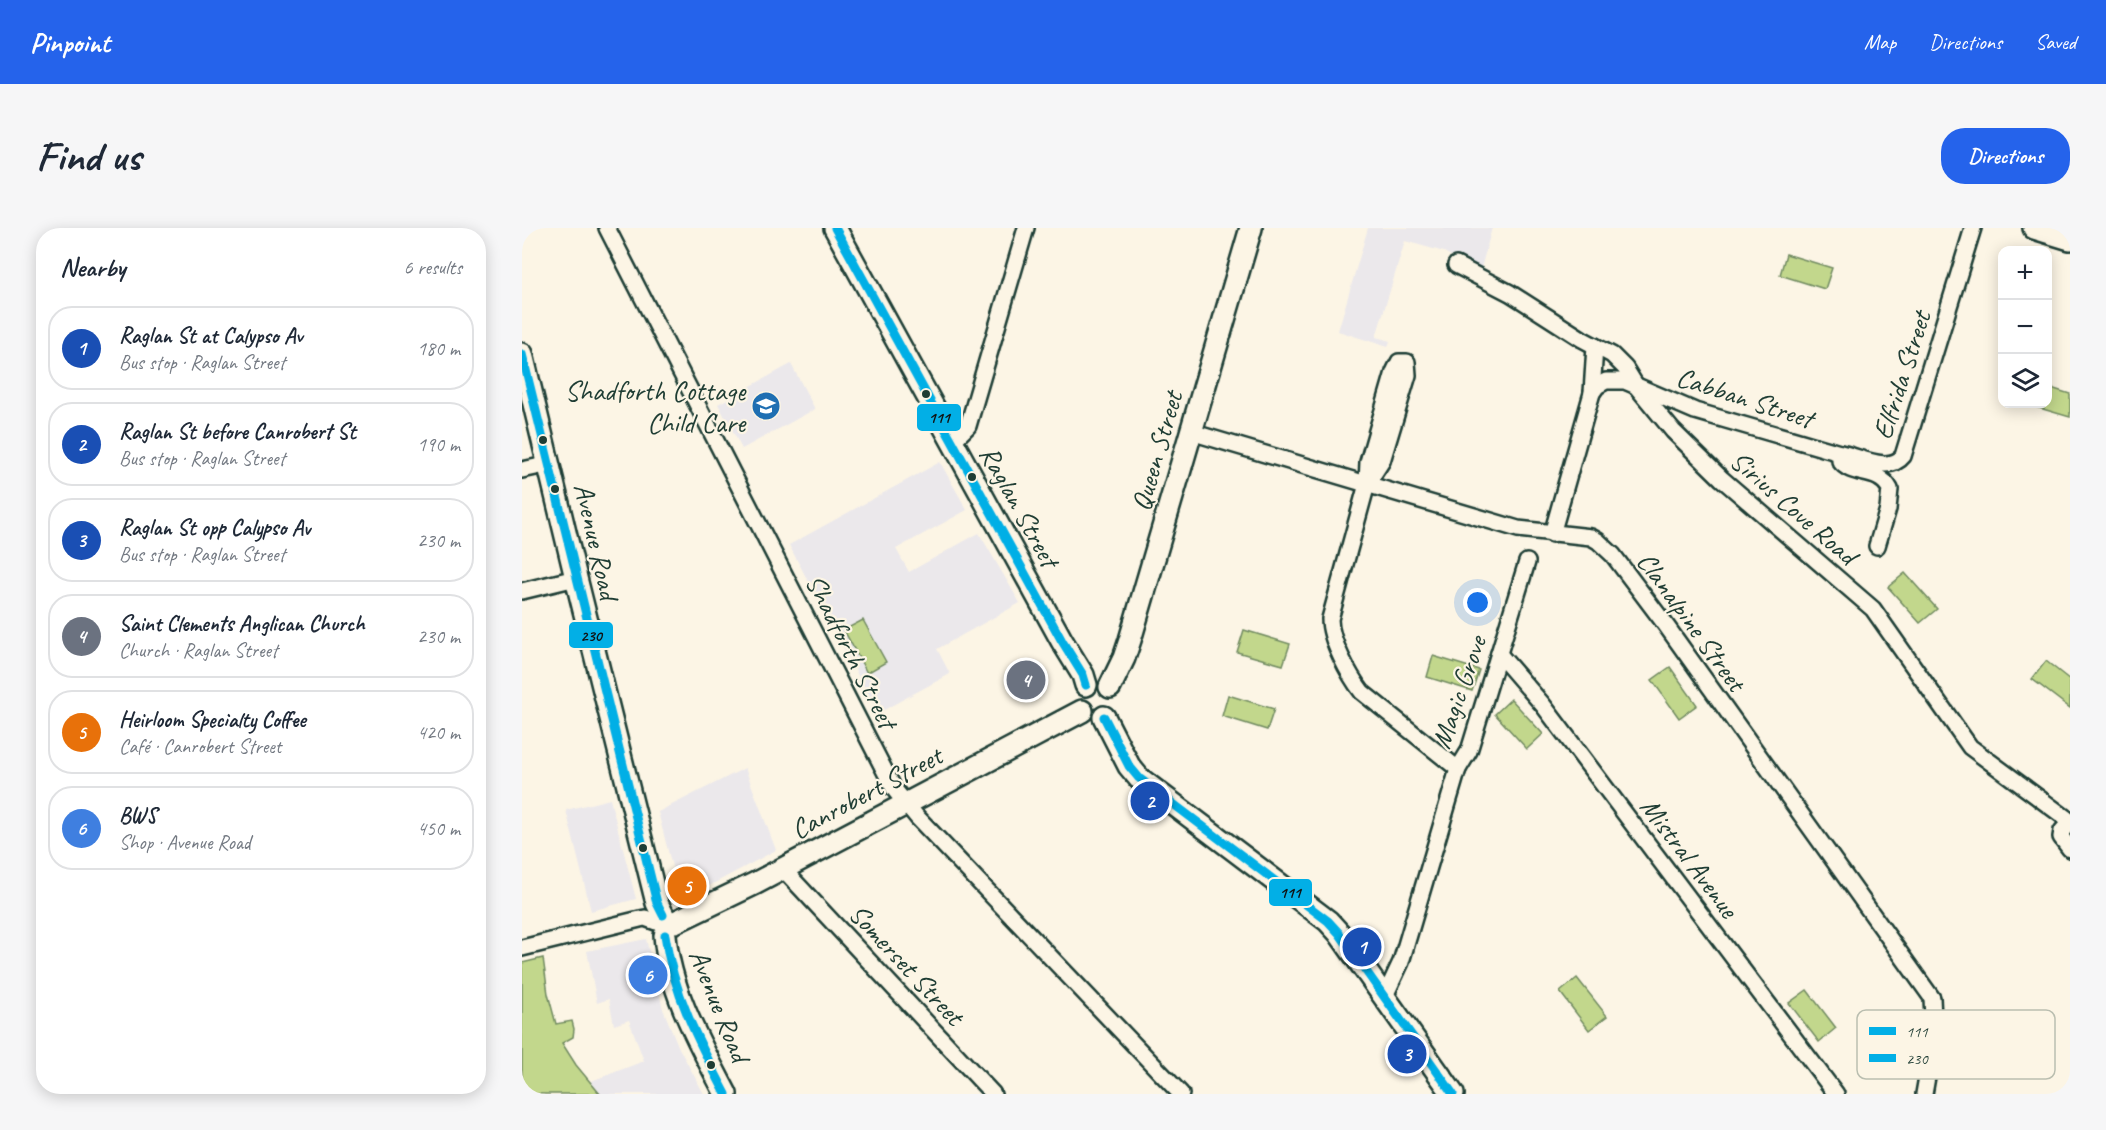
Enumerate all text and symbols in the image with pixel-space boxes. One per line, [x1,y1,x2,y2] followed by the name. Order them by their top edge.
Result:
[30,25,110,60] text: Pinpoint
[1864,29,1896,55] text: Map
[1929,29,2002,55] text: Directions
[2035,29,2076,55] text: Saved
[1941,128,2070,184] button: Directions
[36,130,141,183] text: Find us
[1998,246,2052,408] map controls
[1998,246,2052,300] button: +
[60,251,125,284] text: Nearby
[403,255,462,280] text: 6 results
[1998,300,2052,354] button: −
[1864,304,1939,444] street label: Elfrida Street
[119,322,302,350] text: Raglan St at Calypso Av
[77,336,86,361] text: 1
[417,336,460,361] text: 180 m
[119,350,285,375] text: Bus stop · Raglan Street
[1998,354,2052,408] button: layers
[1672,359,1821,437] street label: Cabban Street
[565,373,747,440] place label: Shadforth Cottage Child Care
[1123,385,1191,515] street label: Queen Street
[920,388,932,400] unlabelled marker
[750,390,782,422] school or university icon: Shadforth Cottage Child Care
[916,403,962,432] line badge: 111
[928,408,952,428] text: 111
[119,418,356,446] text: Raglan St before Canrobert St
[77,432,86,457] text: 2
[417,432,460,457] text: 190 m
[537,434,549,446] unlabelled marker
[972,439,1069,576] street label: Raglan Street
[1723,443,1867,575] street label: Sirius Cove Road
[119,446,285,471] text: Bus stop · Raglan Street
[966,471,978,483] unlabelled marker
[566,480,628,606] street label: Avenue Road
[549,483,561,495] unlabelled marker
[119,514,310,542] text: Raglan St opp Calypso Av
[77,528,86,553] text: 3
[417,528,460,553] text: 230 m
[119,542,285,567] text: Bus stop · Raglan Street
[1629,545,1755,700] street label: Clanalpine Street
[798,568,907,737] street label: Shadforth Street
[1463,588,1492,617] your location
[119,610,365,638] text: Saint Clements Anglican Church
[568,621,614,649] line badge: 230
[77,624,86,649] text: 4
[417,624,460,649] text: 230 m
[580,626,604,646] text: 230
[1423,630,1495,753] street label: Magic Grove
[119,638,278,663] text: Church · Raglan Street
[1006,658,1046,702] pin: 4
[119,706,306,734] text: Heirloom Specialty Coffee
[77,720,86,745] text: 5
[417,720,460,745] text: 420 m
[119,734,281,759] text: Café · Canrobert Street
[785,737,950,847] street label: Canrobert Street
[1130,778,1170,824] pin: 2
[1633,790,1747,926] street label: Mistral Avenue
[119,802,157,830] text: BWS
[77,816,86,841] text: 6
[417,816,460,841] text: 450 m
[119,830,251,855] text: Shop · Avenue Road
[637,842,649,854] unlabelled marker
[668,864,706,908] pin: 5
[1268,878,1313,907] line badge: 111
[1279,883,1303,903] text: 111
[842,896,974,1034] street label: Somerset Street
[1342,924,1382,970] pin: 1
[681,944,759,1070] street label: Avenue Road
[628,952,668,998] pin: 6
[1857,1010,2055,1079] legend
[1906,1022,1928,1042] text: 111
[1388,1032,1426,1076] pin: 3
[1906,1049,1929,1069] text: 230
[705,1059,717,1071] unlabelled marker

